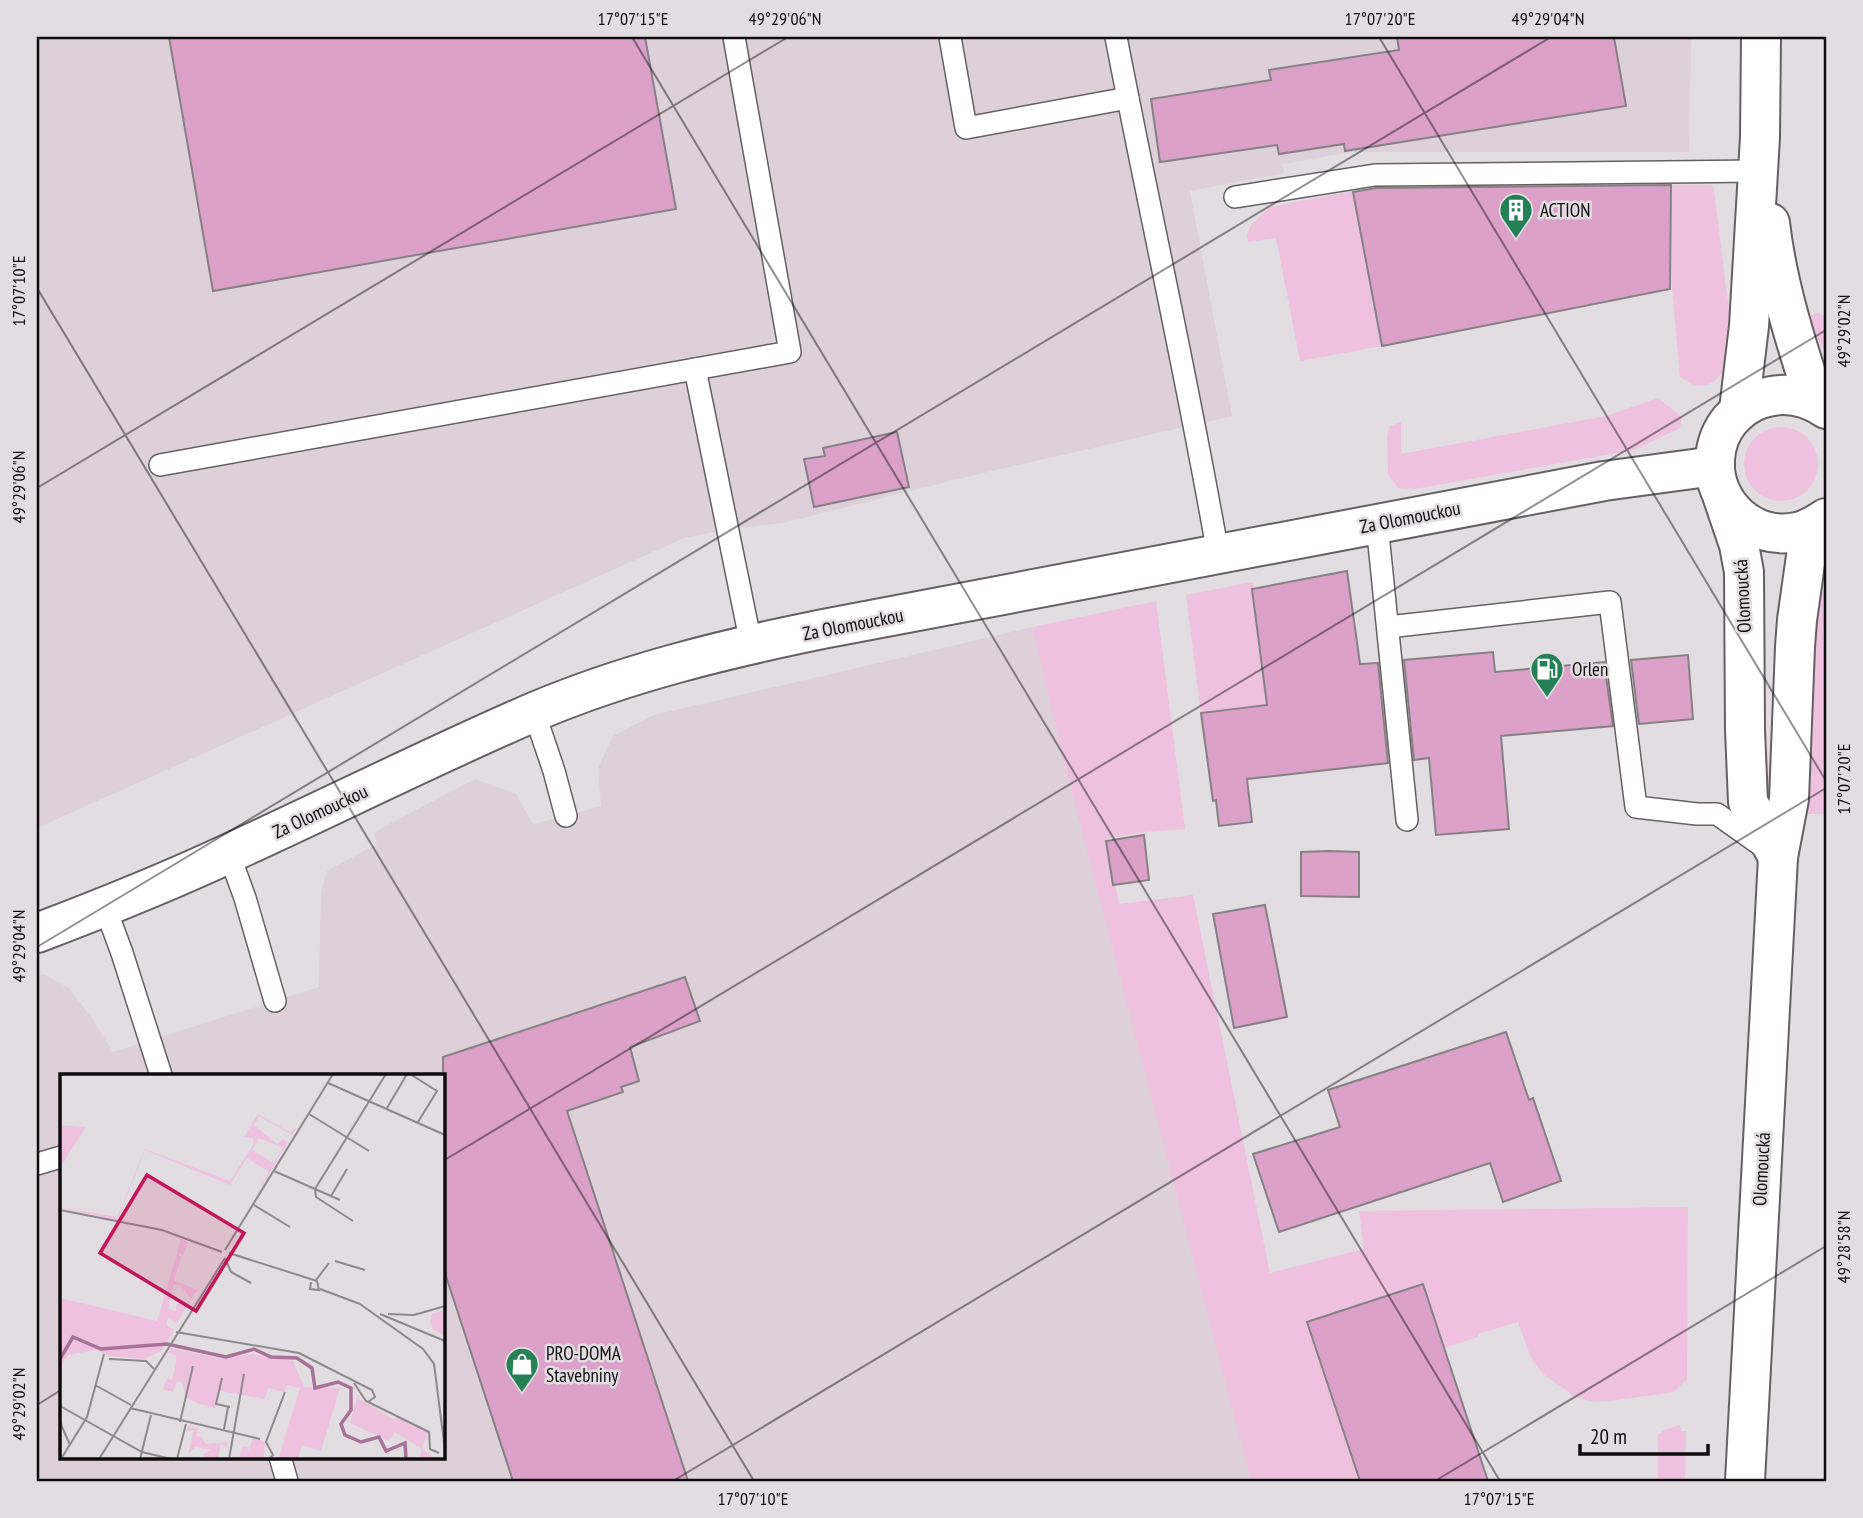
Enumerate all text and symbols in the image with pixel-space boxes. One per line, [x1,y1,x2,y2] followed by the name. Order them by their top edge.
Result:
[598,7,668,30] text: 17°07'15"E
[749,7,821,30] text: 49°29'06"N
[1345,7,1415,30] text: 17°07'20"E
[1512,7,1584,30] text: 49°29'04"N
[1497,191,1535,240] building icon: ACTION
[1540,198,1590,222] place label: ACTION
[7,256,30,326] text: 17°07'10"E
[1832,295,1855,367] text: 49°29'02"N
[7,451,30,523] text: 49°29'06"N
[1358,495,1462,539] street label: Za Olomouckou
[1728,559,1756,633] street label: Olomoucká
[801,602,905,646] street label: Za Olomouckou
[1528,650,1566,699] fuel station icon: Orlen
[1572,657,1608,681] place label: Orlen
[1832,744,1855,814] text: 17°07'20"E
[269,779,371,843] street label: Za Olomouckou
[7,910,30,982] text: 49°29'04"N
[60,1074,444,1458] inset map
[1747,1132,1775,1206] street label: Olomoucká
[1832,1211,1855,1283] text: 49°28'58"N
[546,1341,621,1387] place label: PRO-DOMA Stavebniny
[503,1345,541,1394] shop icon: PRO-DOMA Stavebniny
[7,1368,30,1440] text: 49°29'02"N
[1580,1413,1707,1457] scale bar
[1590,1423,1627,1450] text: 20 m
[718,1487,788,1510] text: 17°07'10"E
[1464,1487,1534,1510] text: 17°07'15"E

